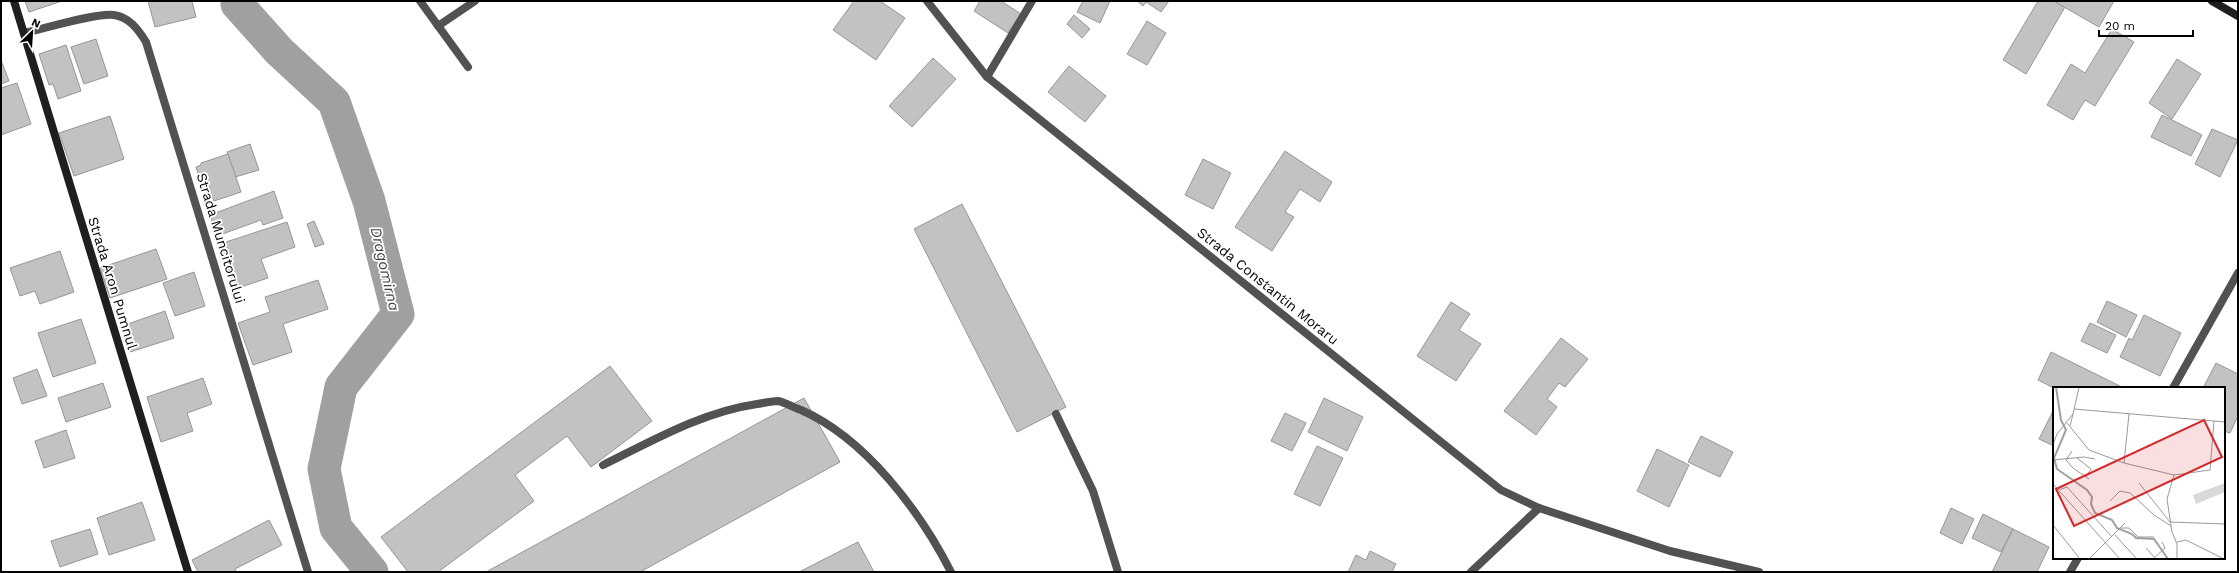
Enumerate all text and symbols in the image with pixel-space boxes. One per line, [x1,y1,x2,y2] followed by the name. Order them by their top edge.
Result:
[12,12,52,52] north arrow
[2099,12,2193,38] scale bar
[30,16,42,31] text: N
[2105,19,2135,33] text: 20 m
[194,171,248,305] street label: Strada Muncitorului
[85,215,141,352] street label: Strada Aron Pumnul
[1194,224,1342,348] street label: Strada Constantin Moraru
[367,225,403,313] water label: Dragomirna
[2053,387,2225,559] inset map

